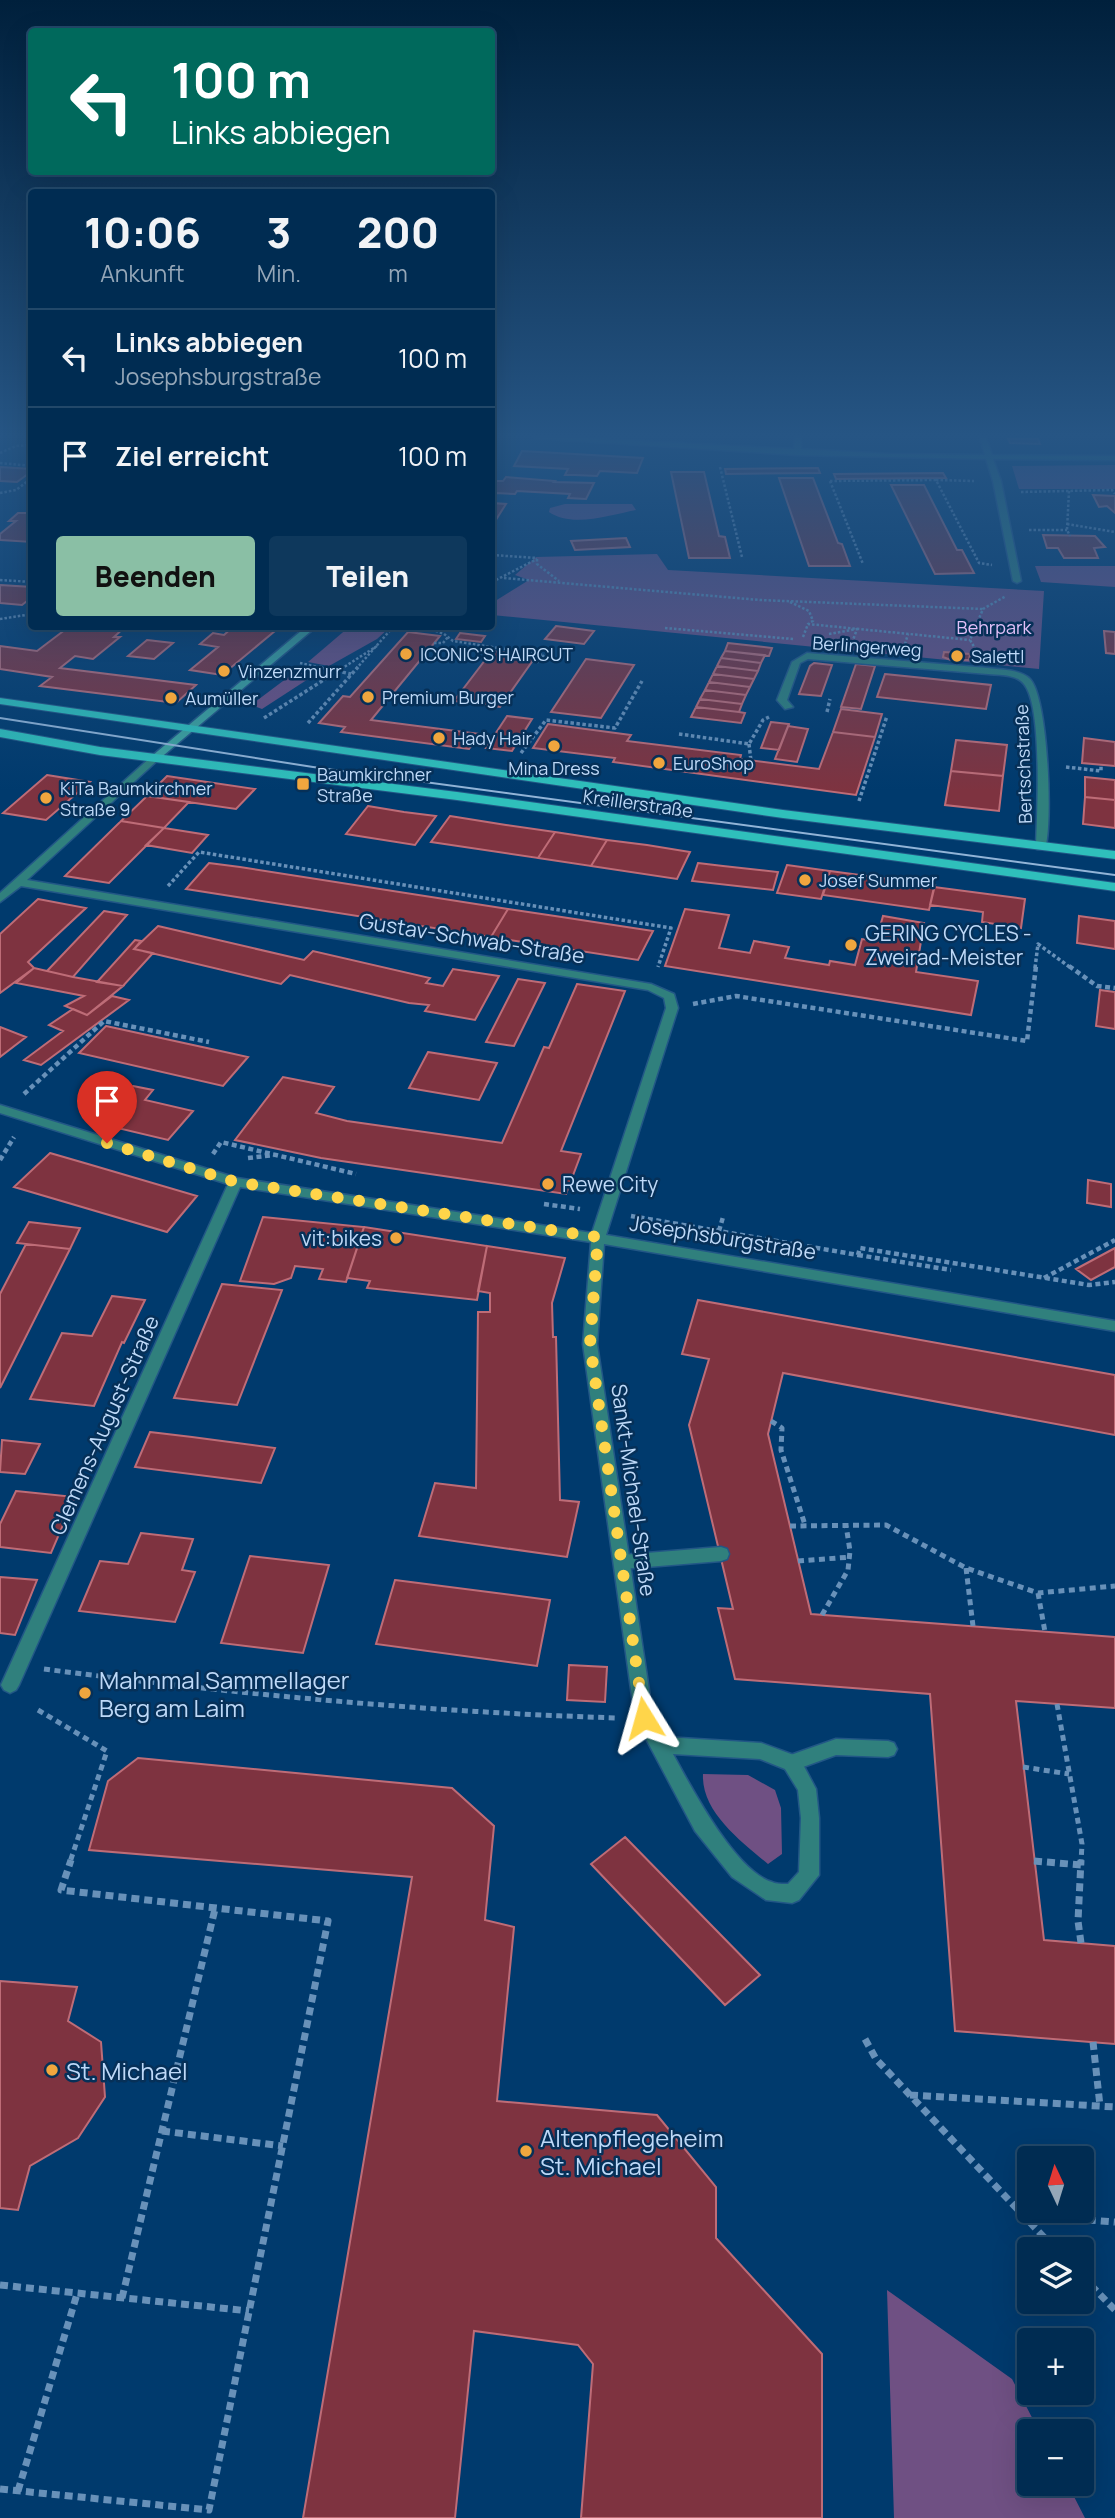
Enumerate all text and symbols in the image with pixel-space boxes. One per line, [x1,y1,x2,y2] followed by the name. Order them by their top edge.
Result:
[171,46,311,113] text: 100 m
[56,56,147,147] icon: left
[171,110,391,154] text: Links abbiegen
[84,203,201,261] text: 10:06
[267,203,291,261] text: 3
[357,203,439,261] text: 200
[100,257,185,289] text: Ankunft
[257,257,301,289] text: Min.
[388,257,408,289] text: m
[115,324,303,360] text: Links abbiegen
[56,339,94,377] icon: left
[398,340,467,376] text: 100 m
[115,360,322,392] text: Josephsburgstraße
[56,437,94,475] icon: arrive
[115,438,269,474] text: Ziel erreicht
[398,438,467,474] text: 100 m
[56,536,255,616] button: Beenden
[269,536,467,616] button: Teilen
[957,615,1032,639] park label: Behrpark
[812,630,922,662] street label: Berlingerweg
[420,642,573,666] place label: ICONIC'S HAIRCUT
[971,644,1024,668] place label: Salettl
[398,646,414,662] marker: ICONIC'S HAIRCUT
[949,648,965,664] marker: Salettl
[238,659,342,683] place label: Vinzenzmurr
[216,663,232,679] marker: Vinzenzmurr
[382,685,514,709] place label: Premium Burger
[185,686,259,710] place label: Aumüller
[360,689,376,705] marker: Premium Burger
[163,690,179,706] marker: Aumüller
[1009,704,1037,824] street label: Bertschstraße
[453,726,533,750] place label: Hady Hair
[431,730,447,746] marker: Hady Hair
[546,738,562,754] marker: Mina Dress
[673,751,754,775] place label: EuroShop
[651,755,667,771] marker: EuroShop
[508,756,600,780] place label: Mina Dress
[317,762,432,807] place label: Baumkirchner Straße
[60,776,213,821] place label: KiTa Baumkirchner Straße 9
[295,776,311,792] marker: Baumkirchner Straße
[581,783,695,823] street label: Kreillerstraße
[38,790,54,806] marker: KiTa Baumkirchner Straße 9
[819,868,938,892] place label: Josef Summer
[797,872,813,888] marker: Josef Summer
[357,906,587,970] street label: Gustav-Schwab-Straße
[865,919,1032,971] place label: GERING CYCLES - Zweirad-Meister
[843,937,859,953] marker: GERING CYCLES - Zweirad-Meister
[77,1071,137,1143] pin
[88,1082,126,1120] icon: arrive
[562,1170,658,1198] place label: Rewe City
[540,1176,556,1192] marker: Rewe City
[628,1208,818,1266] street label: Josephsburgstraße
[301,1224,382,1252] place label: vit:bikes
[388,1230,404,1246] marker: vit:bikes
[43,1311,165,1539] street label: Clemens-August-Straße
[605,1382,663,1598] street label: Sankt-Michael-Straße
[99,1663,350,1724] place label: Mahnmal Sammellager Berg am Laim
[607,1681,681,1755] position arrow
[77,1685,93,1701] marker: Mahnmal Sammellager Berg am Laim
[66,2054,188,2087] place label: St. Michael
[44,2062,60,2078] marker: St. Michael
[540,2121,724,2182] place label: Altenpflegeheim St. Michael
[518,2143,534,2159] marker: Altenpflegeheim St. Michael
[1017,2146,1094,2222] north arrow
[1017,2146,1094,2496] map controls
[1017,2237,1094,2314] button: layers
[1017,2328,1094,2405] button: +
[1017,2419,1094,2496] button: −

